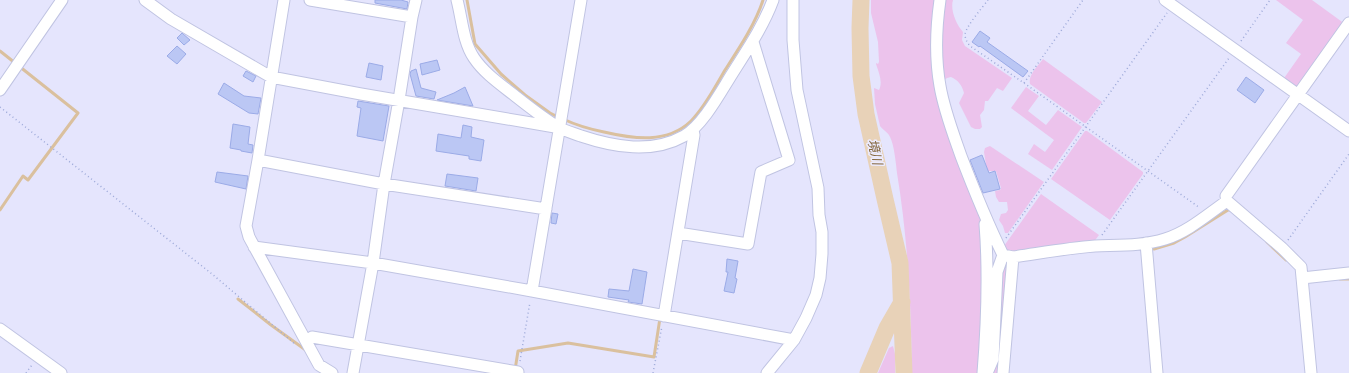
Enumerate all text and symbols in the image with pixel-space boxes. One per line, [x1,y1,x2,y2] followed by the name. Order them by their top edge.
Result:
[865,138,886,168] water label: 境川

